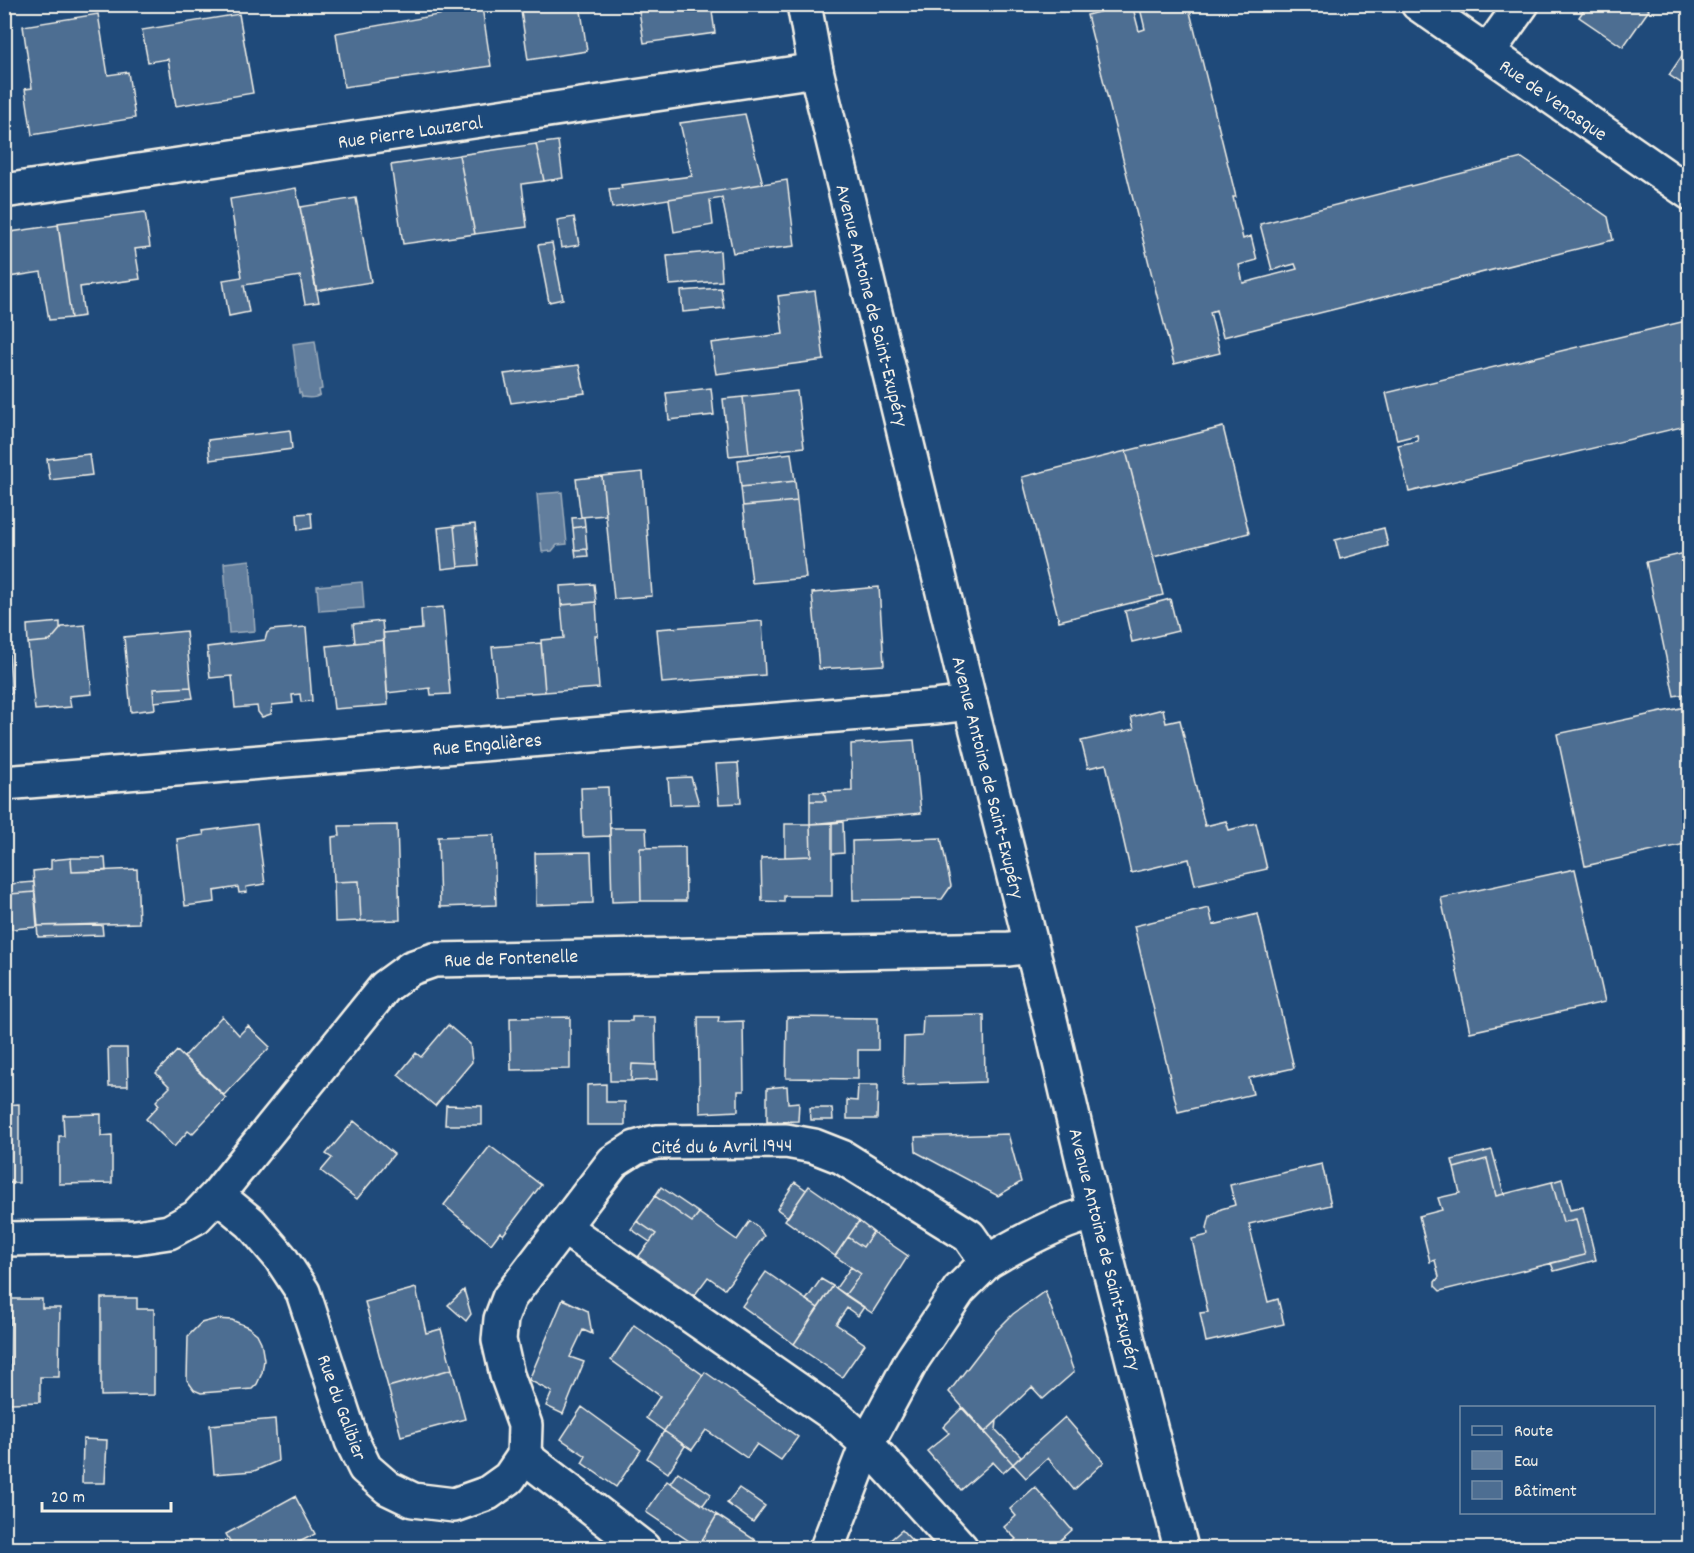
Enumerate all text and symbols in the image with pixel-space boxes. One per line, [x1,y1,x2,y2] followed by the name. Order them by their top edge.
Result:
[1493,54,1612,149] street label: Rue de Venasque
[336,110,485,158] street label: Rue Pierre Lauzeral
[826,182,914,431] street label: Avenue Antoine de Saint-Exupéry
[942,654,1030,903] street label: Avenue Antoine de Saint-Exupéry
[431,727,543,765] street label: Rue Engalières
[444,944,579,976] street label: Rue de Fontenelle
[1059,1126,1147,1375] street label: Avenue Antoine de Saint-Exupéry
[651,1133,793,1163] street label: Cité du 6 Avril 1944
[308,1351,372,1465] street label: Rue du Galibier
[1460,1406,1655,1514] legend
[1514,1420,1553,1445] text: Route
[1514,1450,1538,1475] text: Eau
[42,1475,171,1513] scale bar
[1514,1480,1577,1505] text: Bâtiment
[51,1486,85,1511] text: 20 m

